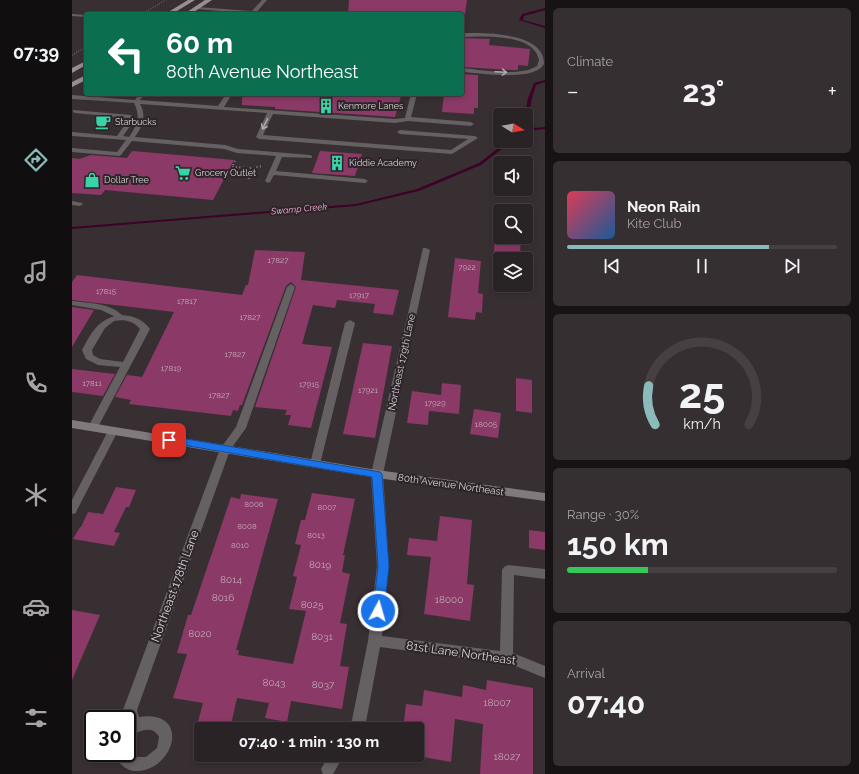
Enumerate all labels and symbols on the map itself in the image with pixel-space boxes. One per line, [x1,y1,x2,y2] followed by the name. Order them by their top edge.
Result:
[494,69,507,76] one-way arrow
[317,97,335,115] building icon: Kenmore Lanes
[338,101,404,111] place label: Kenmore Lanes
[493,108,533,148] north arrow
[94,113,112,131] cafe icon: Starbucks
[115,117,157,127] place label: Starbucks
[261,118,268,130] one-way arrow
[328,154,346,172] building icon: Kiddie Academy
[349,158,417,168] place label: Kiddie Academy
[174,164,192,182] supermarket icon: Grocery Outlet
[195,168,256,178] place label: Grocery Outlet
[83,171,101,189] shop icon: Dollar Tree
[104,175,150,185] place label: Dollar Tree
[270,202,328,217] water label: Swamp Creek
[268,255,289,265] house number: 17827
[458,262,476,272] house number: 7922
[96,286,117,296] house number: 17815
[349,290,370,300] house number: 17917
[177,296,198,306] house number: 17817
[240,312,261,322] house number: 17827
[386,313,417,411] street label: Northeast 179th Lane
[225,349,246,359] house number: 17827
[161,363,182,373] house number: 17819
[82,378,102,388] house number: 17811
[299,379,320,389] house number: 17915
[358,385,379,395] house number: 17921
[209,390,230,400] house number: 17827
[424,398,446,408] house number: 17929
[475,419,498,429] house number: 18005
[152,423,186,457] pin
[397,472,505,497] street label: 80th Avenue Northeast
[244,499,264,509] house number: 8006
[318,502,337,512] house number: 8007
[237,521,257,531] house number: 8008
[148,528,202,644] street label: Northeast 178th Lane
[307,530,325,540] house number: 8013
[231,540,249,550] house number: 8010
[309,559,331,570] house number: 8019
[220,574,242,585] house number: 8014
[357,590,399,632] position arrow
[212,592,234,603] house number: 8016
[435,594,463,605] house number: 18000
[301,599,324,610] house number: 8025
[188,628,212,639] house number: 8020
[311,631,334,642] house number: 8031
[405,638,517,668] street label: 81st Lane Northeast
[263,677,285,688] house number: 8043
[312,679,335,690] house number: 8037
[483,697,512,708] house number: 18007
[84,710,136,762] speed limit sign: 30
[494,751,521,762] house number: 18027

